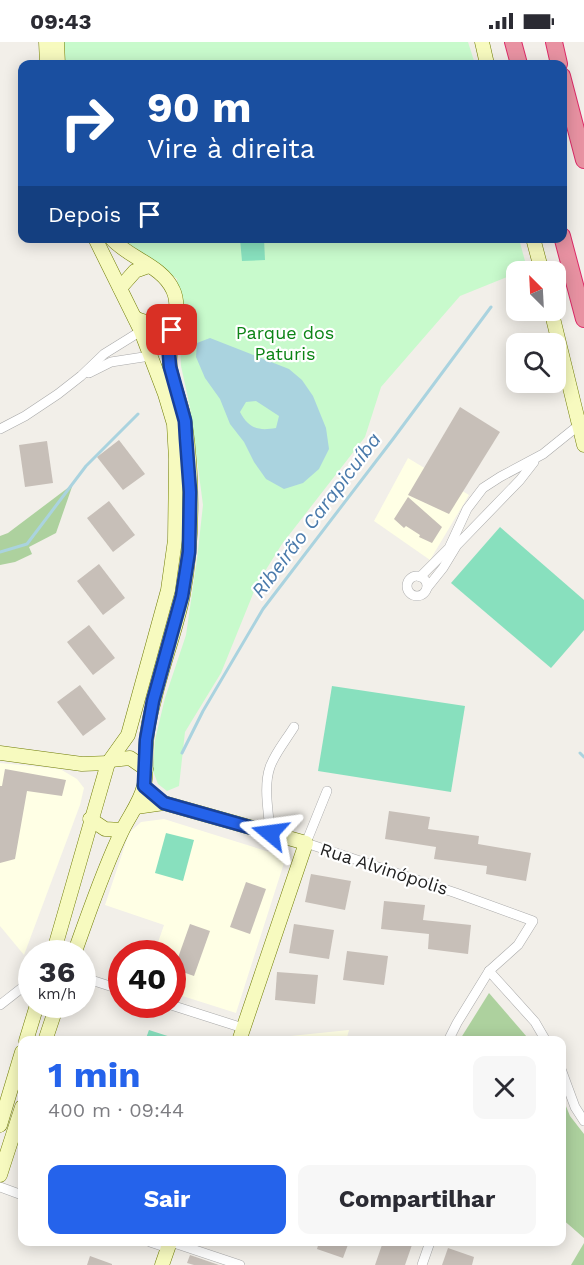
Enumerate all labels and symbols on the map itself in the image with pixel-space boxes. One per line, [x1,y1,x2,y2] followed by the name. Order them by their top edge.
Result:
[506,261,566,321] north arrow
[146,304,197,355] pin
[236,322,334,364] park label: Parque dos Paturis
[246,428,386,602] water label: Ribeirão Carapicuíba
[238,801,302,865] position arrow
[318,838,451,899] street label: Rua Alvinópolis
[108,940,186,1018] speed limit sign: 40

